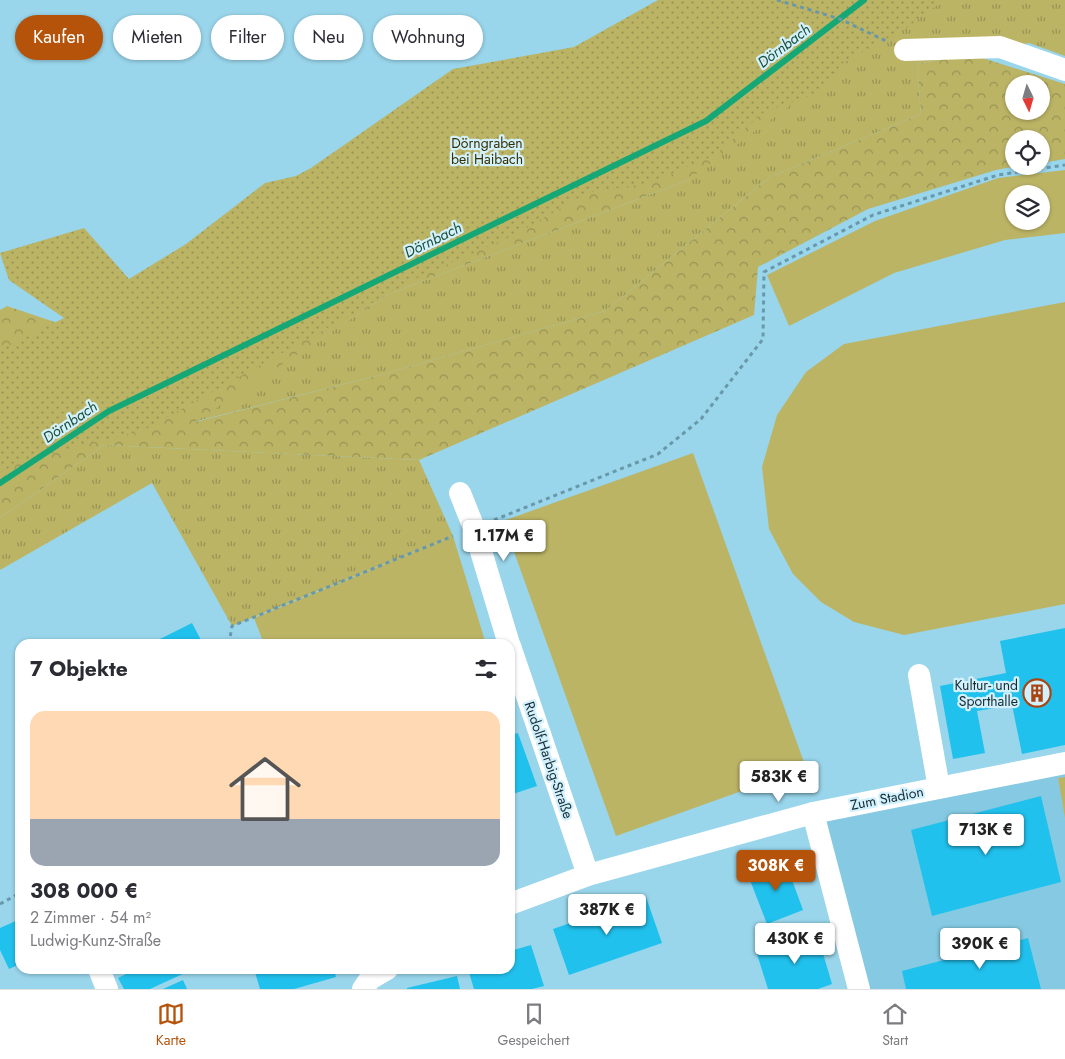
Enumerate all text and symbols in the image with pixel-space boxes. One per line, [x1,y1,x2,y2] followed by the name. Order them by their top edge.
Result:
[15,15,103,60] chip: Kaufen
[113,15,201,60] chip: Mieten
[211,15,284,60] chip: Filter
[294,15,363,60] chip: Neu
[373,15,483,60] chip: Wohnung
[753,19,815,73] water label: Dörnbach
[1005,75,1050,120] north arrow
[1005,75,1050,230] map controls
[1005,130,1050,175] button: locate
[451,133,523,169] park label: Dörngraben bei Haibach
[1005,185,1050,230] button: layers
[400,217,466,263] water label: Dörnbach
[38,396,102,448] water label: Dörnbach
[458,520,550,562] pin: 1.17M €
[474,524,534,547] text: 1.17M €
[30,654,128,684] text: 7 Objekte
[472,655,500,683] icon: filters
[955,675,1018,711] place label: Kultur- und Sporthalle
[1022,678,1052,708] building icon: Kultur- und Sporthalle
[520,699,578,821] street label: Rudolf-Harbig-Straße
[220,744,310,834] icon: home
[738,760,820,803] pin: 583K €
[751,765,807,788] text: 583K €
[849,781,925,815] street label: Zum Stadion
[945,814,1027,856] pin: 713K €
[959,818,1013,841] text: 713K €
[735,850,817,892] pin: 308K €
[747,854,805,877] text: 308K €
[30,876,138,906] text: 308 000 €
[566,894,648,936] pin: 387K €
[579,898,635,921] text: 387K €
[30,906,151,929] text: 2 Zimmer · 54 m²
[754,922,836,965] pin: 430K €
[766,927,824,950] text: 430K €
[939,928,1021,970] pin: 390K €
[30,929,161,952] text: Ludwig-Kunz-Straße
[951,932,1009,955] text: 390K €
[156,1000,186,1050] tab: Karte
[498,1000,569,1050] tab: Gespeichert
[881,1000,909,1050] tab: Start

